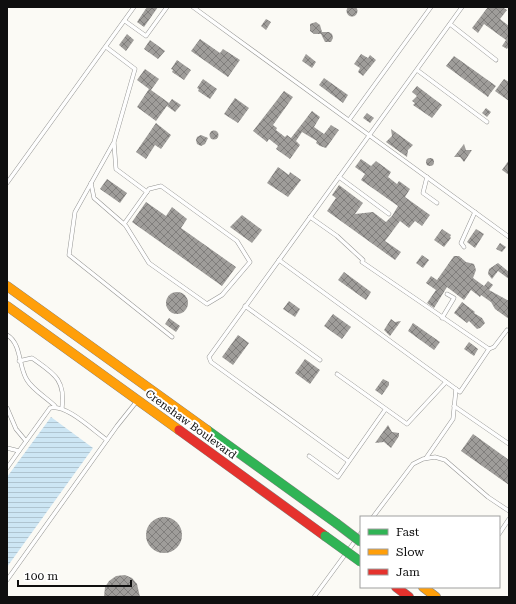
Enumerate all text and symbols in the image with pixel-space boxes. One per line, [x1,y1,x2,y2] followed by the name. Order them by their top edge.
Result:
[143,387,239,462] street label: Crenshaw Boulevard
[360,516,500,588] legend
[396,525,420,539] text: Fast
[396,545,424,559] text: Slow
[18,562,131,588] scale bar
[396,565,420,579] text: Jam
[24,569,58,583] text: 100 m

